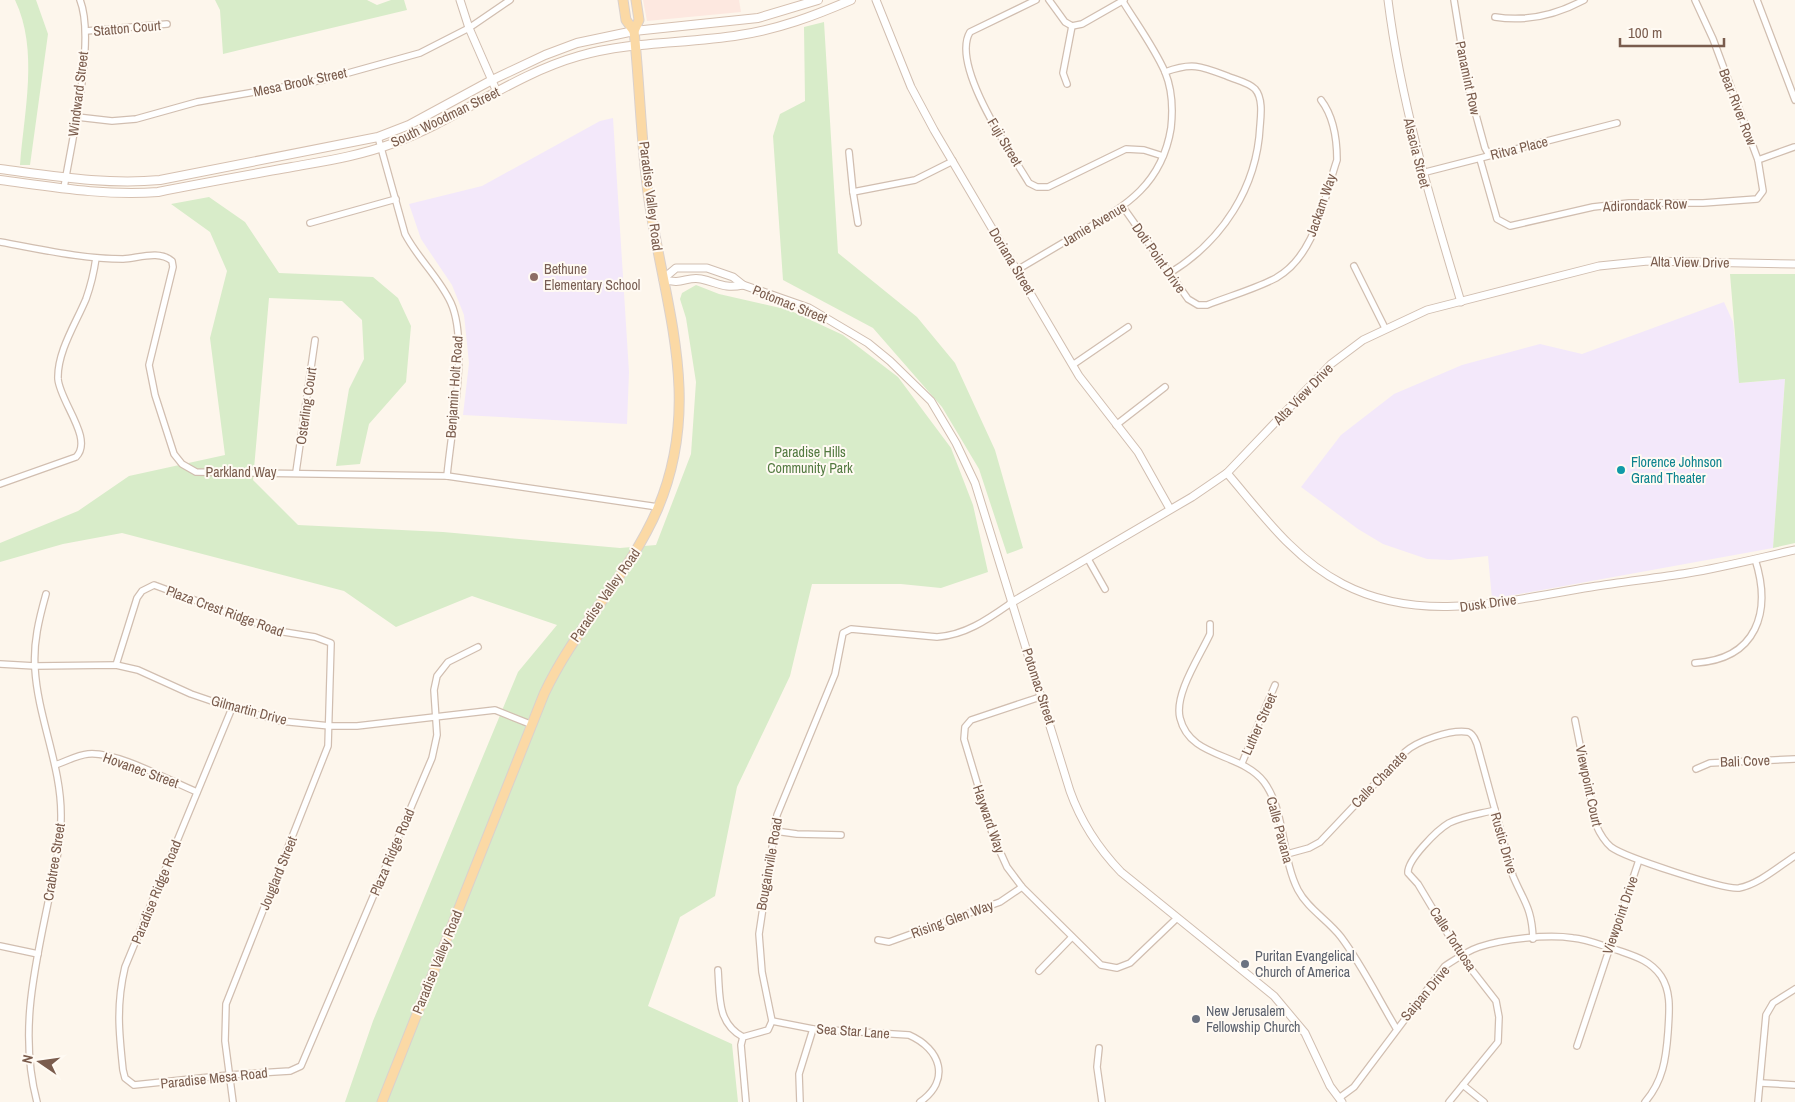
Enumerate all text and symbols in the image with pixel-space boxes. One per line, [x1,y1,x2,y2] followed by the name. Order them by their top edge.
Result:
[1620,15,1724,47] scale bar
[93,16,161,40] street label: Statton Court
[1628,22,1662,43] text: 100 m
[1451,39,1485,117] street label: Panamint Row
[64,50,92,138] street label: Windward Street
[252,63,348,101] street label: Mesa Brook Street
[1715,66,1761,149] street label: Bear River Row
[388,83,502,151] street label: South Woodman Street
[984,115,1026,169] street label: Fuji Street
[1399,115,1434,190] street label: Alsacia Street
[1488,132,1550,164] street label: Ritva Place
[635,140,667,252] street label: Paradise Valley Road
[1302,171,1340,239] street label: Jackam Way
[1602,195,1688,215] street label: Adirondack Row
[1058,198,1130,250] street label: Jamie Avenue
[1128,219,1190,297] street label: Doti Point Drive
[985,224,1039,298] street label: Doriana Street
[1649,252,1730,272] street label: Alta View Drive
[544,260,640,294] place label: Bethune Elementary School
[528,271,540,283] marker: Bethune Elementary School
[750,281,830,327] street label: Potomac Street
[441,335,467,439] street label: Benjamin Holt Road
[1268,359,1337,429] street label: Alta View Drive
[292,366,320,446] street label: Osterling Court
[767,443,853,477] park label: Paradise Hills Community Park
[1631,453,1722,487] place label: Florence Johnson Grand Theater
[205,463,277,481] street label: Parkland Way
[1615,464,1627,476] marker: Florence Johnson Grand Theater
[566,545,644,645] street label: Paradise Valley Road
[164,581,286,641] street label: Plaza Crest Ridge Road
[1459,590,1517,616] street label: Dusk Drive
[1018,646,1060,726] street label: Potomac Street
[1237,690,1281,758] street label: Luther Street
[209,691,289,729] street label: Gilmartin Drive
[1572,744,1606,828] street label: Viewpoint Court
[1347,747,1411,811] street label: Calle Chanate
[101,748,181,792] street label: Hovanec Street
[1720,751,1770,771] street label: Bali Cove
[969,782,1009,856] street label: Hayward Way
[1262,795,1298,866] street label: Calle Pavana
[366,806,418,898] street label: Plaza Ridge Road
[1487,810,1521,876] street label: Rustic Drive
[752,816,786,912] street label: Bougainville Road
[39,822,69,902] street label: Crabtree Street
[255,834,301,912] street label: Jouglard Street
[127,837,185,947] street label: Paradise Ridge Road
[1598,874,1642,956] street label: Viewpoint Drive
[908,896,996,942] street label: Rising Glen Way
[1426,903,1481,975] street label: Calle Tortuosa
[408,908,466,1016] street label: Paradise Valley Road
[1255,947,1355,981] place label: Puritan Evangelical Church of America
[1239,958,1251,970] marker: Puritan Evangelical Church of America
[1397,962,1453,1024] street label: Saipan Drive
[1206,1002,1301,1036] place label: New Jerusalem Fellowship Church
[1190,1013,1202,1025] marker: New Jerusalem Fellowship Church
[816,1019,890,1043] street label: Sea Star Lane
[15,1037,65,1087] north arrow
[18,1053,37,1065] text: N
[159,1063,269,1093] street label: Paradise Mesa Road

